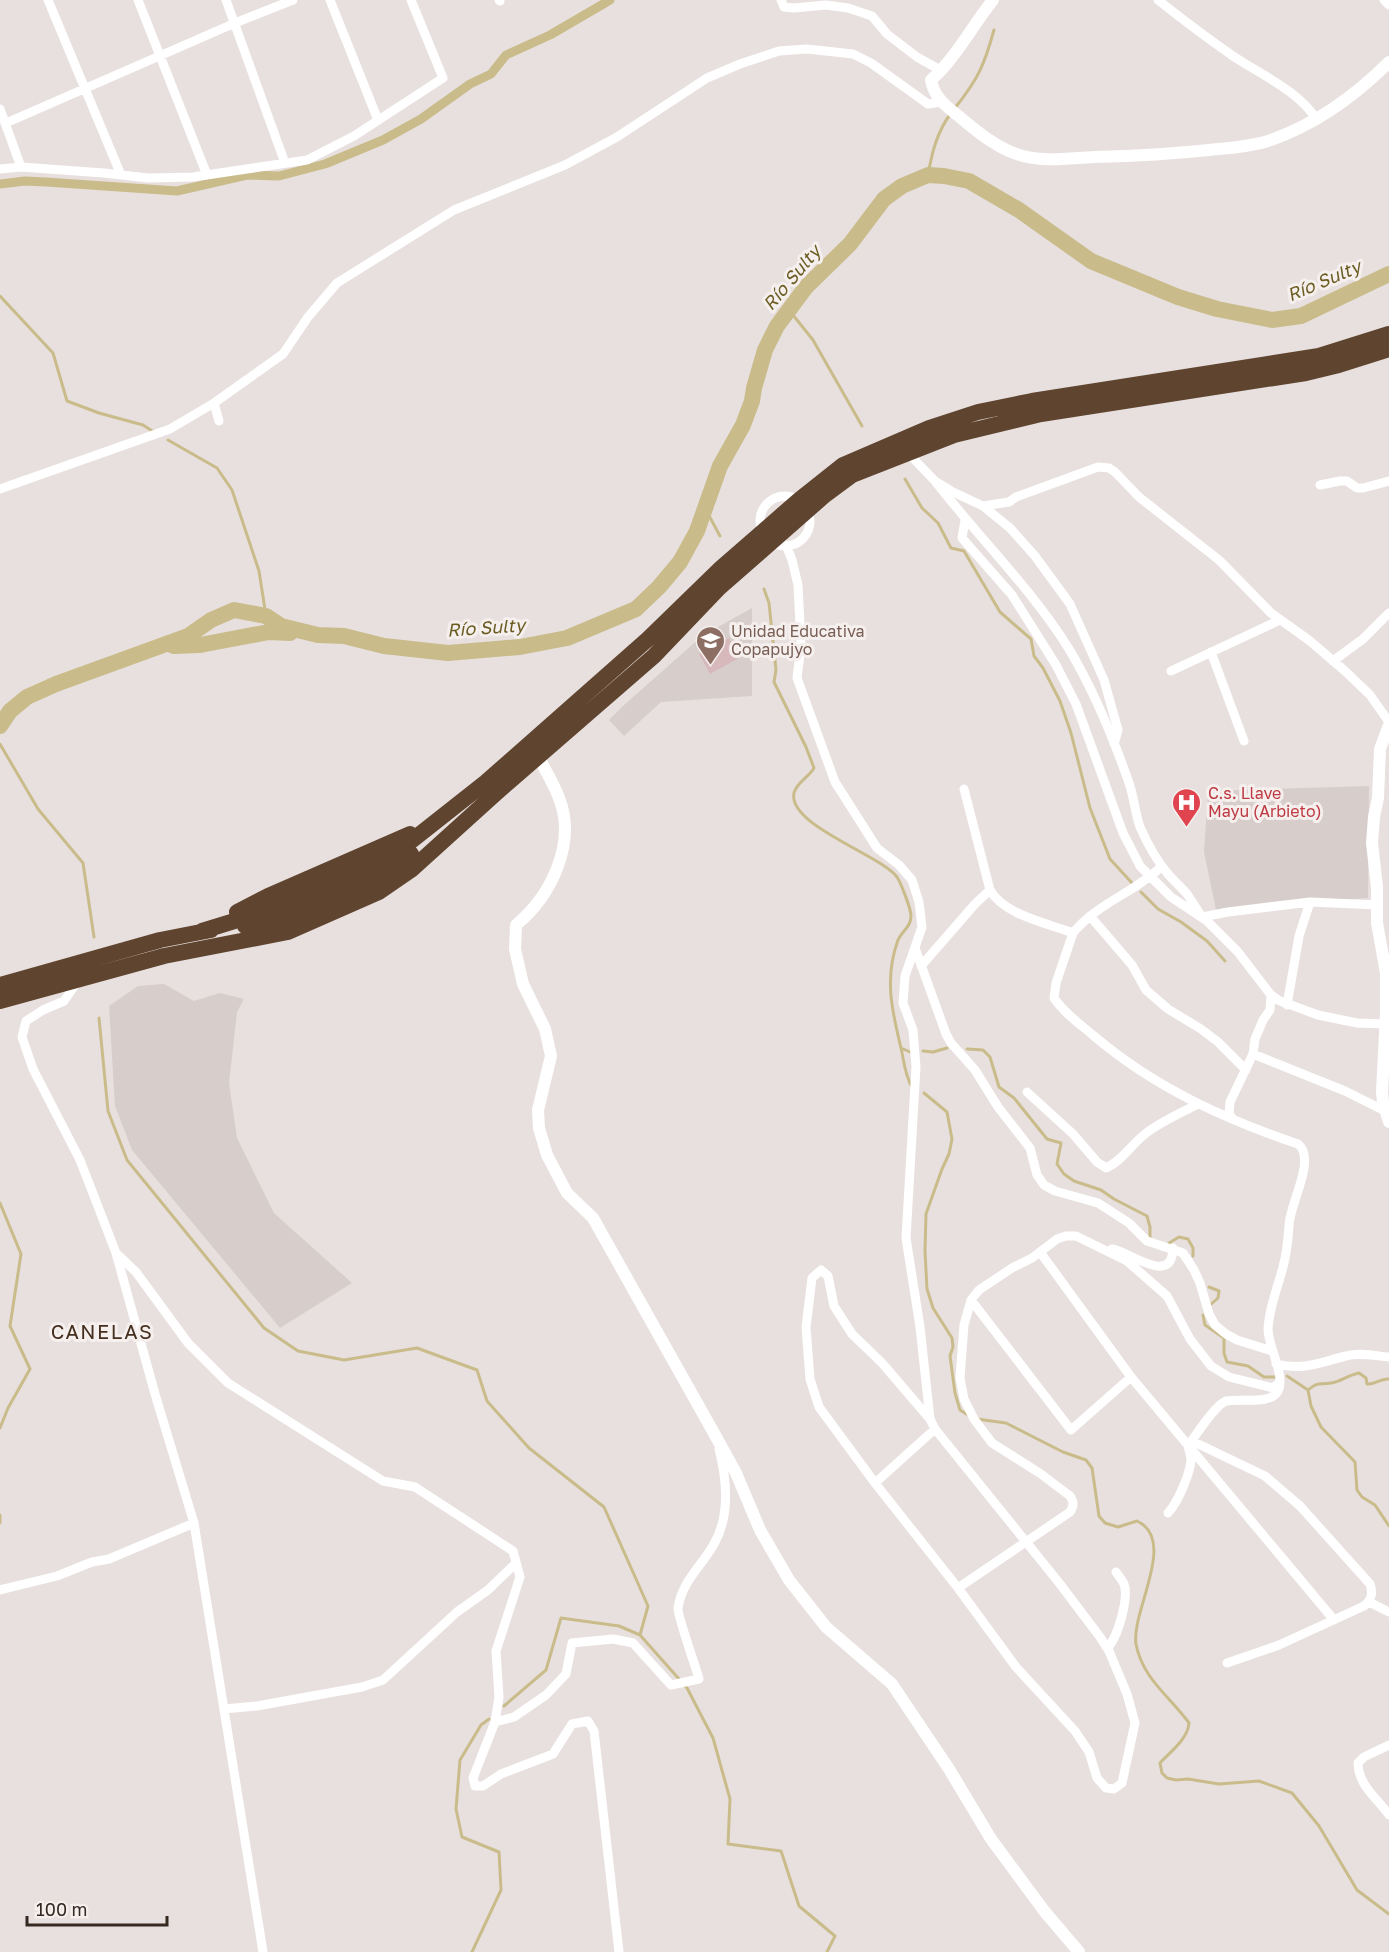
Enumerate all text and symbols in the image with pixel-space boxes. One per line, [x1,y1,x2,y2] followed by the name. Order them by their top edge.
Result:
[758,238,827,314] water label: Río Sulty
[1283,254,1366,305] water label: Río Sulty
[446,613,528,641] water label: Río Sulty
[731,621,864,659] place label: Unidad Educativa Copapujyo
[694,624,726,666] school or university icon: Unidad Educativa Copapujyo
[1208,783,1322,821] place label: C.s. Llave Mayu (Arbieto)
[1171,786,1203,828] hospital icon: C.s. Llave Mayu (Arbieto)
[51,1319,153,1343] district label: CANELAS
[27,1889,166,1927] scale bar
[36,1898,87,1920] text: 100 m

